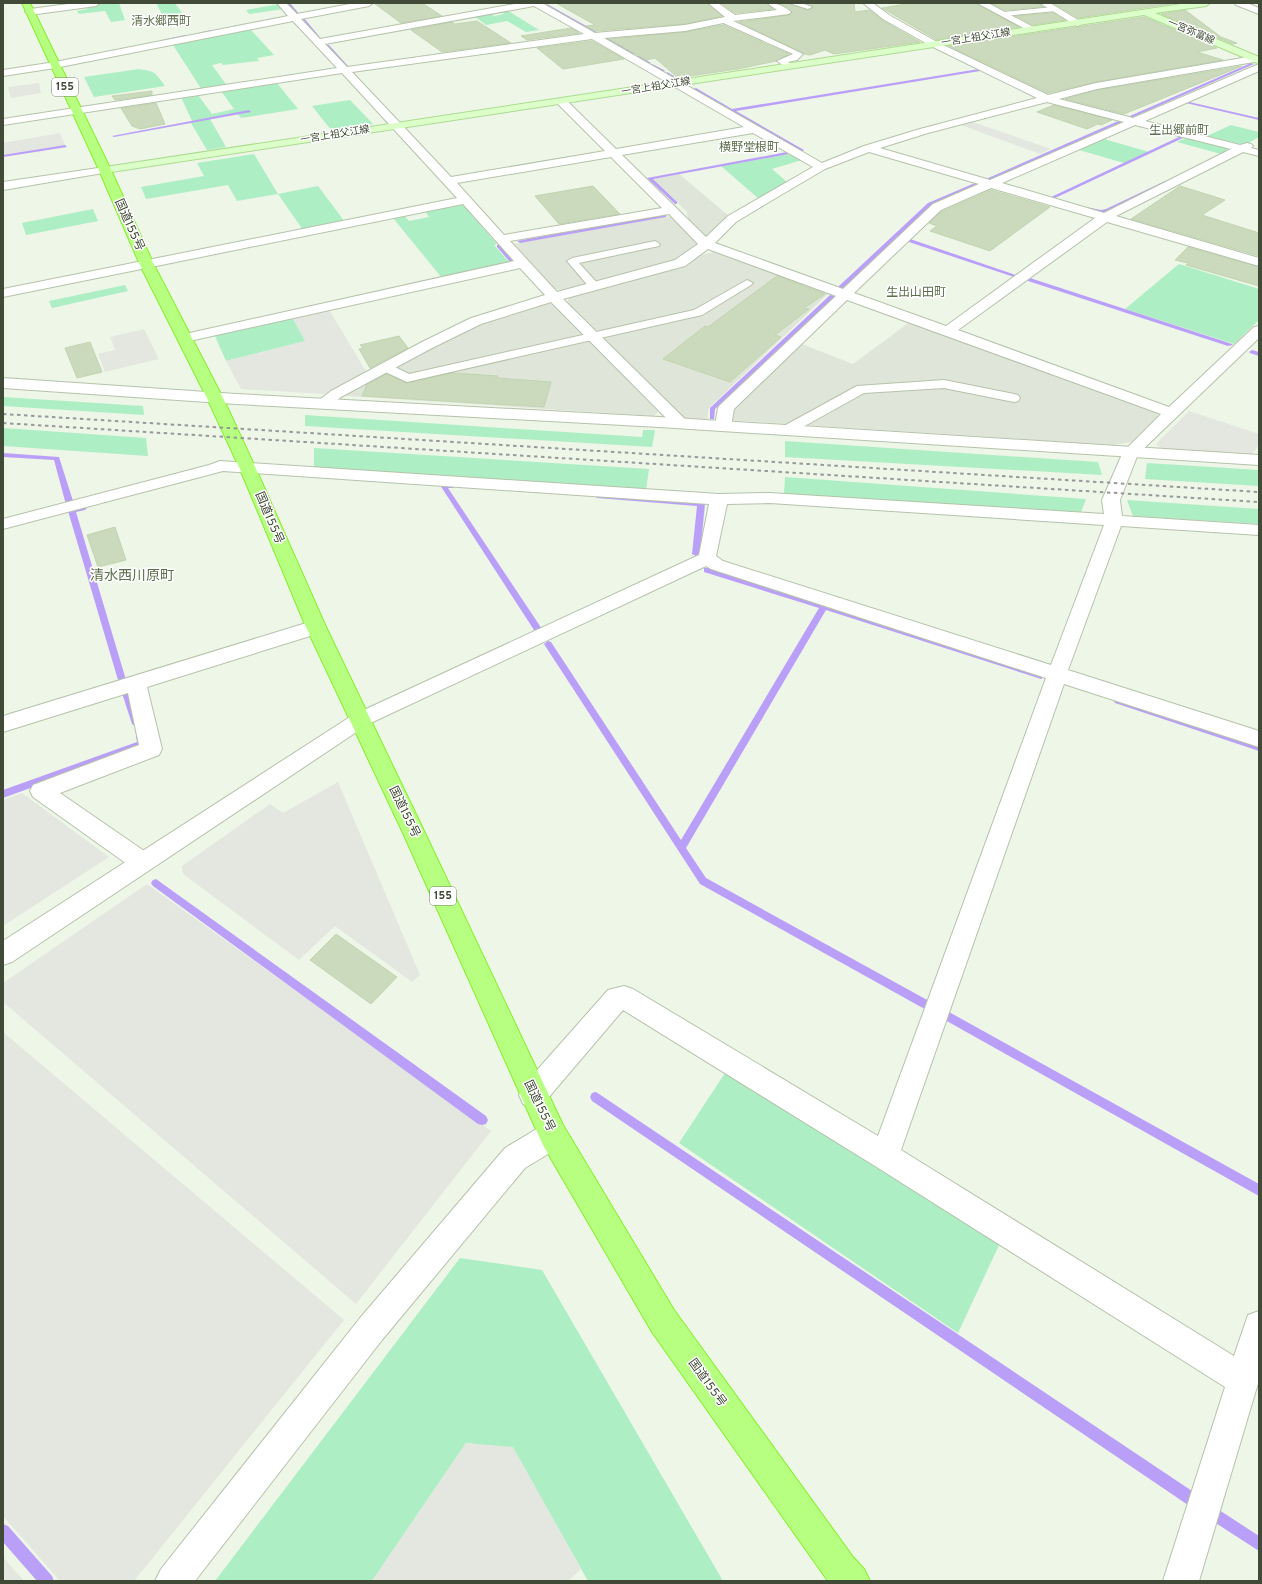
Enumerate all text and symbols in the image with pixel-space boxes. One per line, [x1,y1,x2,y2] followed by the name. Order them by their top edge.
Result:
[131,14,191,30] district label: 清水郷西町
[1165,16,1217,48] street label: 一宮弥富線
[940,26,1012,50] street label: 一宮上祖父江線
[620,75,692,99] street label: 一宮上祖父江線
[52,78,78,96] road number: 155
[299,123,371,147] street label: 一宮上祖父江線
[1149,123,1209,139] district label: 生出郷前町
[719,140,779,156] district label: 横野堂根町
[110,196,148,254] street label: 国道155号
[886,285,946,301] district label: 生出山田町
[251,489,287,547] street label: 国道155号
[90,568,174,585] district label: 清水西川原町
[385,784,423,840] street label: 国道155号
[430,887,456,905] road number: 155
[520,1078,558,1134] street label: 国道155号
[684,1356,730,1410] street label: 国道155号

